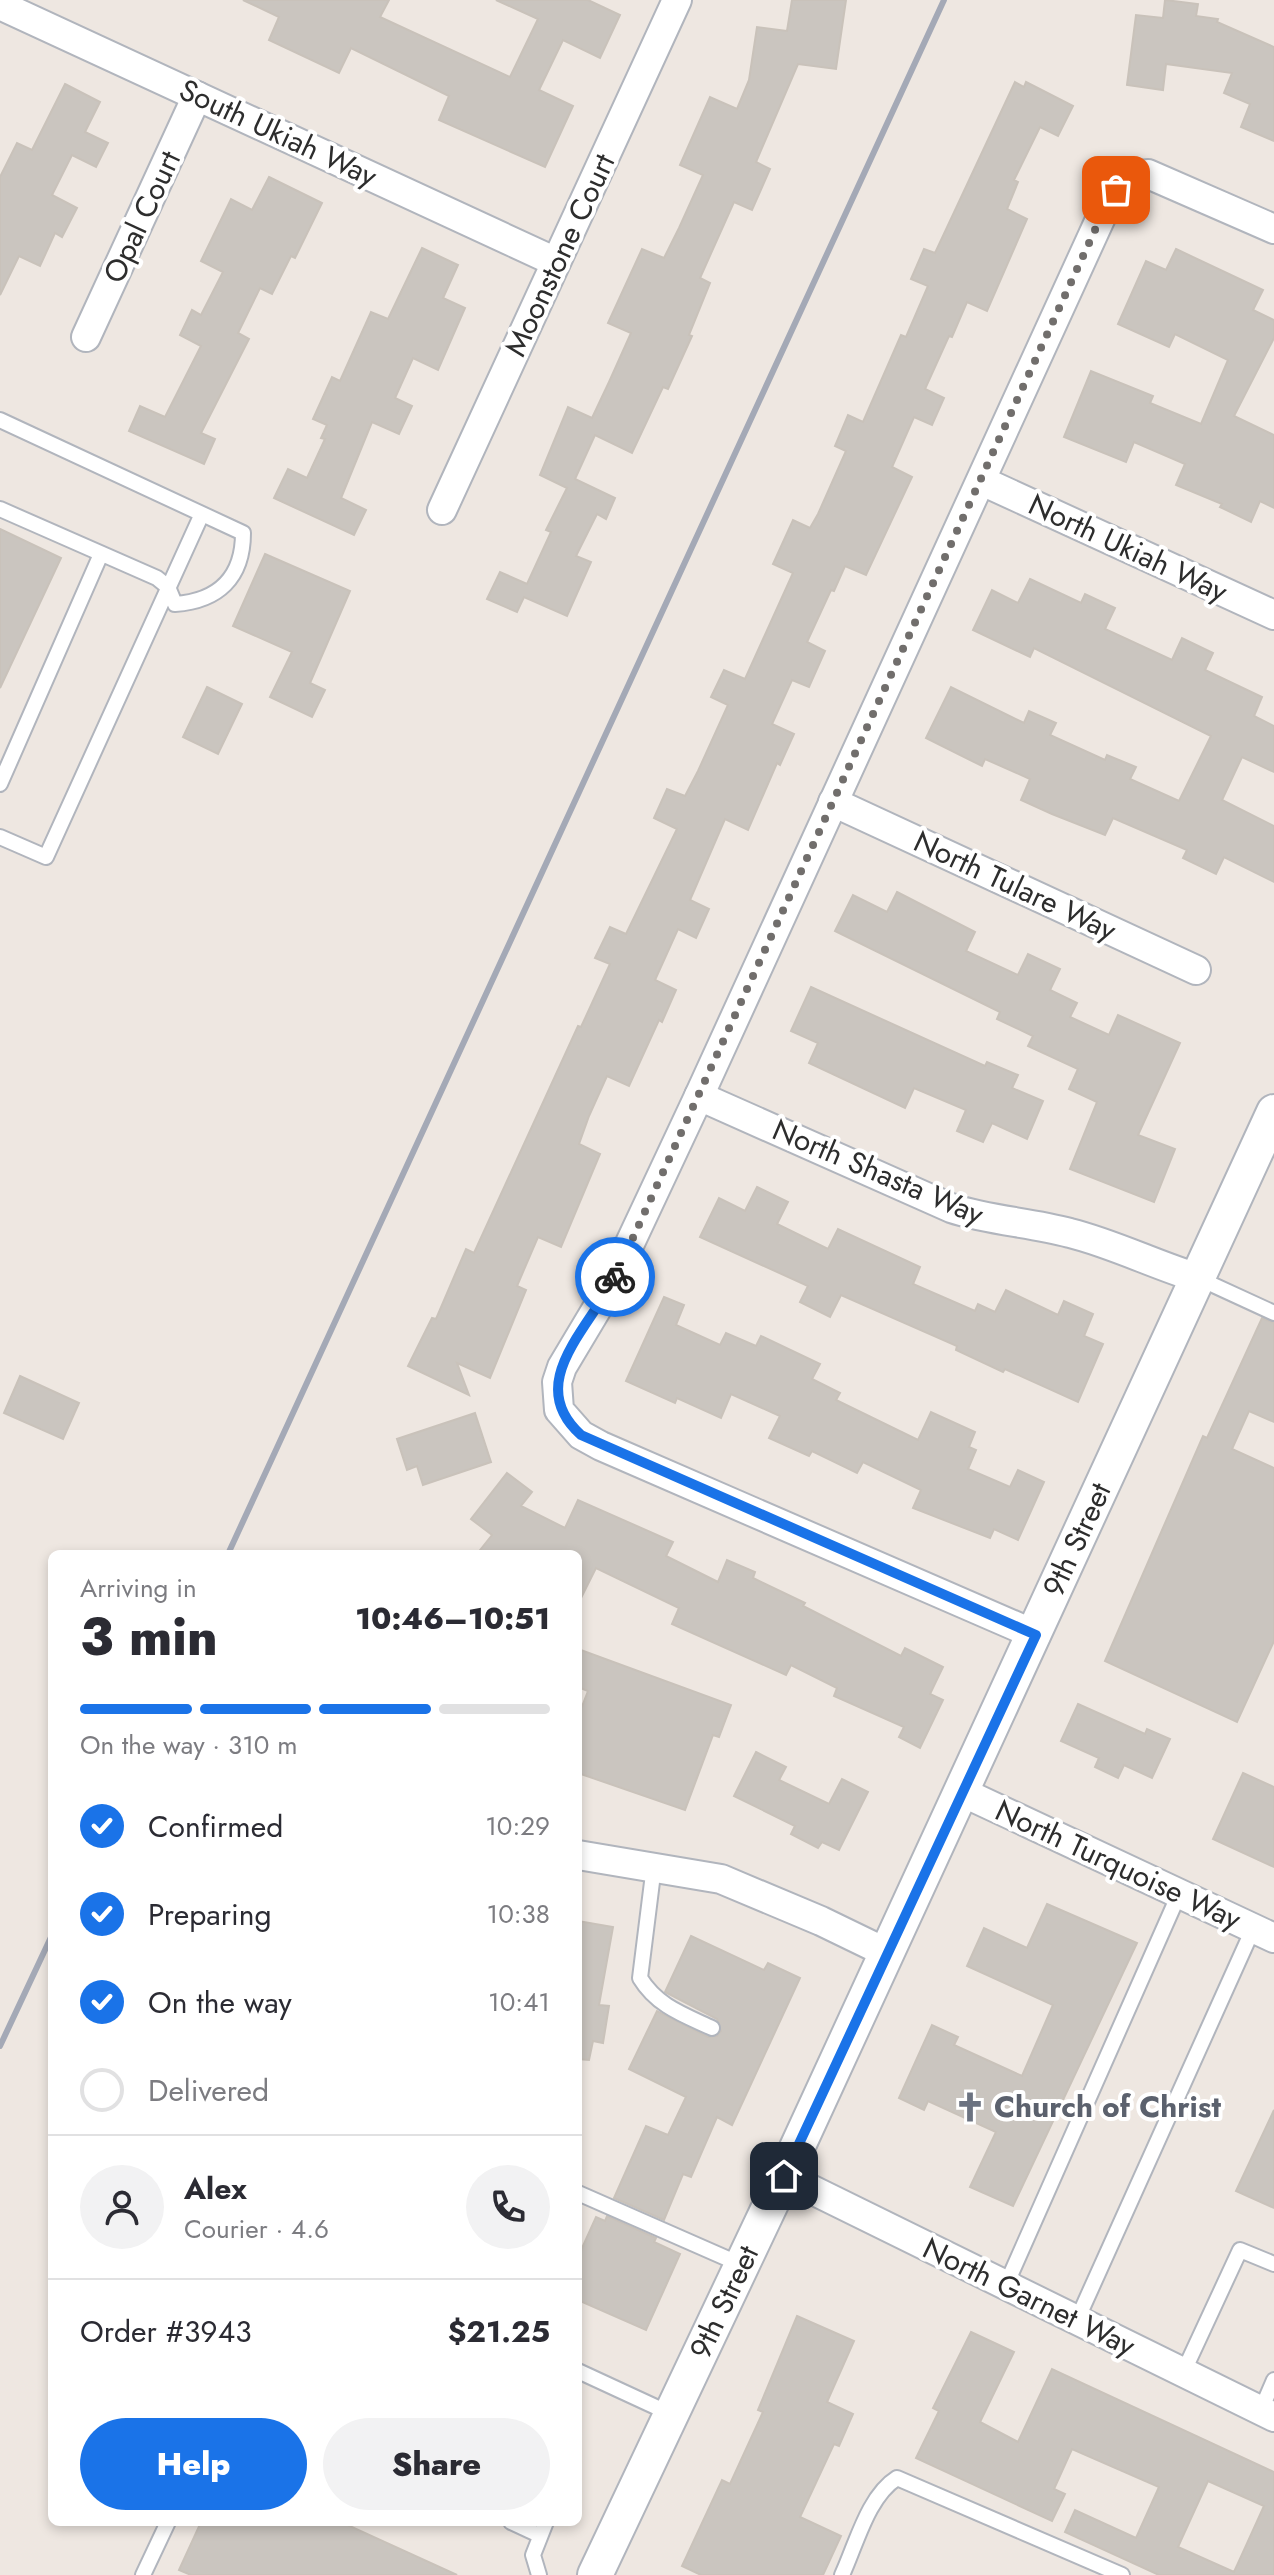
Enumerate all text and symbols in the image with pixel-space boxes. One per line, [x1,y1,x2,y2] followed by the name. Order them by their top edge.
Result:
[172,68,385,198] street label: South Ukiah Way
[92,143,191,290] street label: Opal Court
[494,146,626,363] street label: Moonstone Court
[1082,156,1150,224] pin
[1094,168,1138,212] icon: bag
[1022,483,1235,613] street label: North Ukiah Way
[907,820,1124,952] street label: North Tulare Way
[766,1108,991,1236] street label: North Shasta Way
[575,1237,655,1317] courier
[593,1255,637,1299] icon: bike
[1032,1475,1122,1603] street label: 9th Street
[80,1569,197,1607] text: Arriving in
[355,1597,550,1640] text: 10:46–10:51
[80,1599,218,1675] text: 3 min
[80,1726,298,1764] text: On the way · 310 m
[988,1789,1249,1941] street label: North Turquoise Way
[80,1804,124,1848] icon: check
[148,1805,283,1848] text: Confirmed
[485,1807,550,1845] text: 10:29
[80,1892,124,1936] icon: check
[148,1893,272,1936] text: Preparing
[487,1895,550,1933] text: 10:38
[80,1980,124,2024] icon: check
[148,1981,292,2024] text: On the way
[488,1983,550,2021] text: 10:41
[148,2069,269,2112] text: Delivered
[994,2085,1222,2128] place label: Church of Christ
[953,2090,987,2124] church icon: Church of Christ
[750,2142,818,2210] pin
[762,2154,806,2198] icon: home
[80,2165,164,2249] button: person
[466,2165,550,2249] button: phone
[184,2167,247,2210] text: Alex
[184,2210,329,2248] text: Courier · 4.6
[916,2227,1143,2367] street label: North Garnet Way
[679,2237,769,2366] street label: 9th Street
[80,2310,252,2353] text: Order #3943
[448,2310,550,2353] text: $21.25
[80,2418,307,2510] button: Help
[323,2418,550,2510] button: Share

